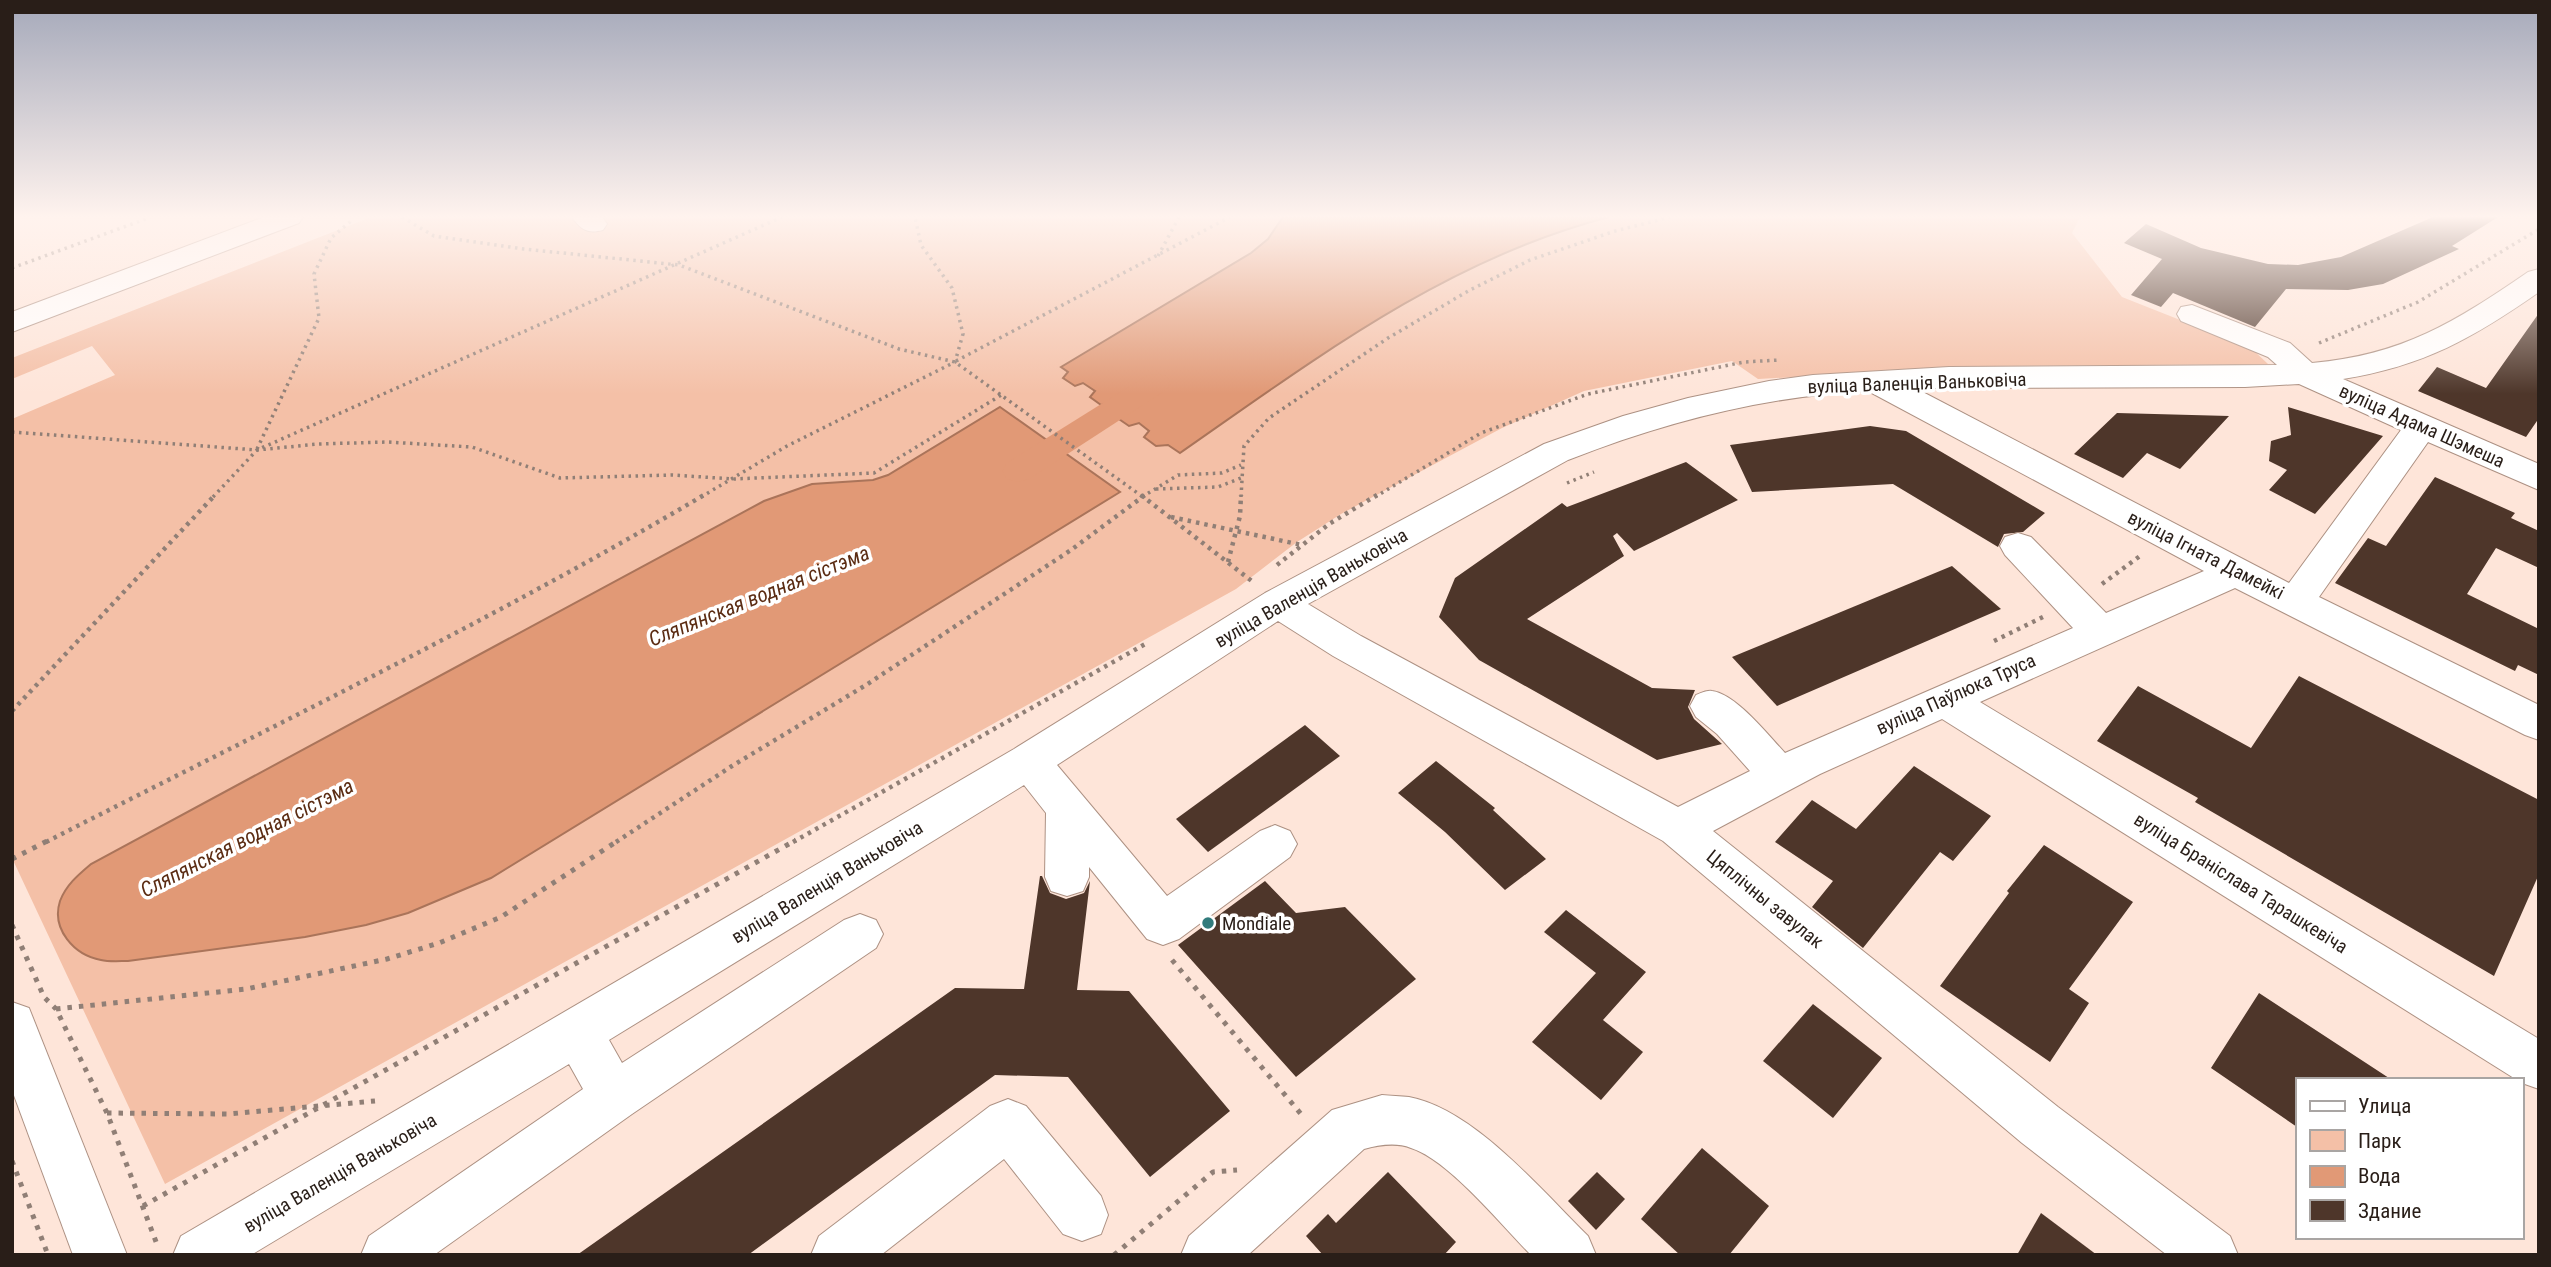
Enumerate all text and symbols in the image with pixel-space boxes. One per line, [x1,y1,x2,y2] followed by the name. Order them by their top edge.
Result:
[1807,368,2027,398] street label: вуліца Валенція Ваньковіча
[2336,379,2508,473] street label: вуліца Адама Шэмеша
[2124,506,2288,604] street label: вуліца Ігната Дамейкі
[1210,523,1412,653] street label: вуліца Валенція Ваньковіча
[645,541,873,651] water label: Сляпянская водная сістэма
[1873,649,2039,739] street label: вуліца Паўлюка Труса
[136,774,358,902] water label: Сляпянская водная сістэма
[2130,808,2352,958] street label: вуліца Браніслава Тарашкевіча
[727,816,927,948] street label: вуліца Валенція Ваньковіча
[1702,845,1828,953] street label: Цяплічны завулак
[1222,912,1291,935] place label: Mondiale
[1200,915,1216,931] marker: Mondiale
[2296,1078,2523,1239] legend
[2358,1094,2411,1118] text: Улица
[239,1108,441,1238] street label: вуліца Валенція Ваньковіча
[2358,1129,2402,1153] text: Парк
[2358,1164,2401,1188] text: Вода
[2358,1199,2422,1223] text: Здание

